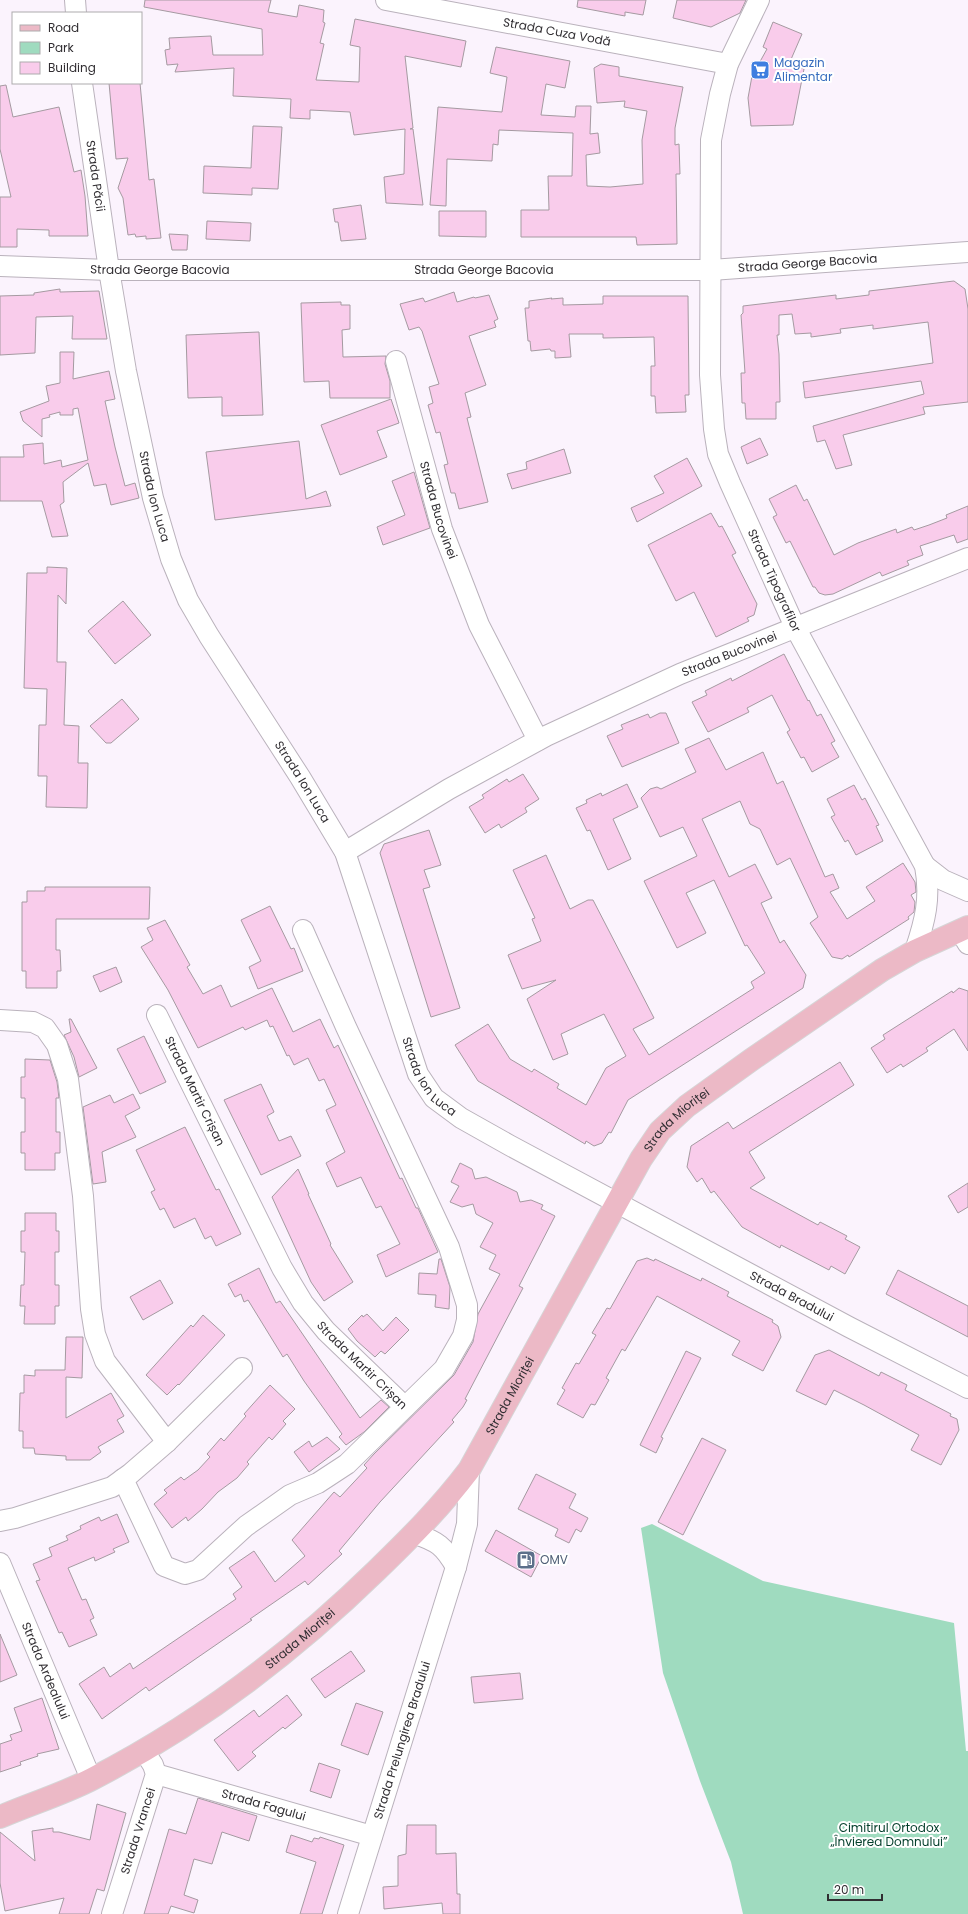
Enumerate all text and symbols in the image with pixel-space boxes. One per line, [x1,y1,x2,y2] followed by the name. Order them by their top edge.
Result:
[12,12,142,84] legend
[502,13,612,50] street label: Strada Cuza Vodă
[48,19,79,36] text: Road
[48,39,75,56] text: Park
[774,54,833,85] place label: Magazin Alimentar
[48,59,96,76] text: Building
[749,59,771,81] supermarket icon: Magazin Alimentar
[82,139,109,213] street label: Strada Păcii
[737,249,878,276] street label: Strada George Bacovia
[90,260,230,278] street label: Strada George Bacovia
[414,261,554,278] street label: Strada George Bacovia
[135,449,175,544] street label: Strada Ion Luca
[416,459,462,561] street label: Strada Bucovinei
[744,526,805,636] street label: Strada Tipografilor
[679,627,779,680] street label: Strada Bucovinei
[271,737,334,826] street label: Strada Ion Luca
[161,1033,229,1149] street label: Strada Martir Crișan
[398,1035,460,1120] street label: Strada Ion Luca
[639,1083,713,1155] street label: Strada Mioriței
[747,1266,837,1325] street label: Strada Bradului
[313,1317,411,1413] street label: Strada Martir Crișan
[481,1354,538,1438] street label: Strada Mioriței
[515,1549,537,1571] fuel station icon: OMV
[540,1551,568,1568] place label: OMV
[261,1604,339,1673] street label: Strada Mioriței
[18,1619,74,1722] street label: Strada Ardealului
[369,1659,434,1821] street label: Strada Prelungirea Bradului
[220,1784,308,1825] street label: Strada Fagului
[116,1786,159,1876] street label: Strada Vrancei
[829,1819,948,1850] park label: Cimitirul Ortodox „Învierea Domnului”
[828,1876,882,1902] scale bar
[834,1881,864,1898] text: 20 m

